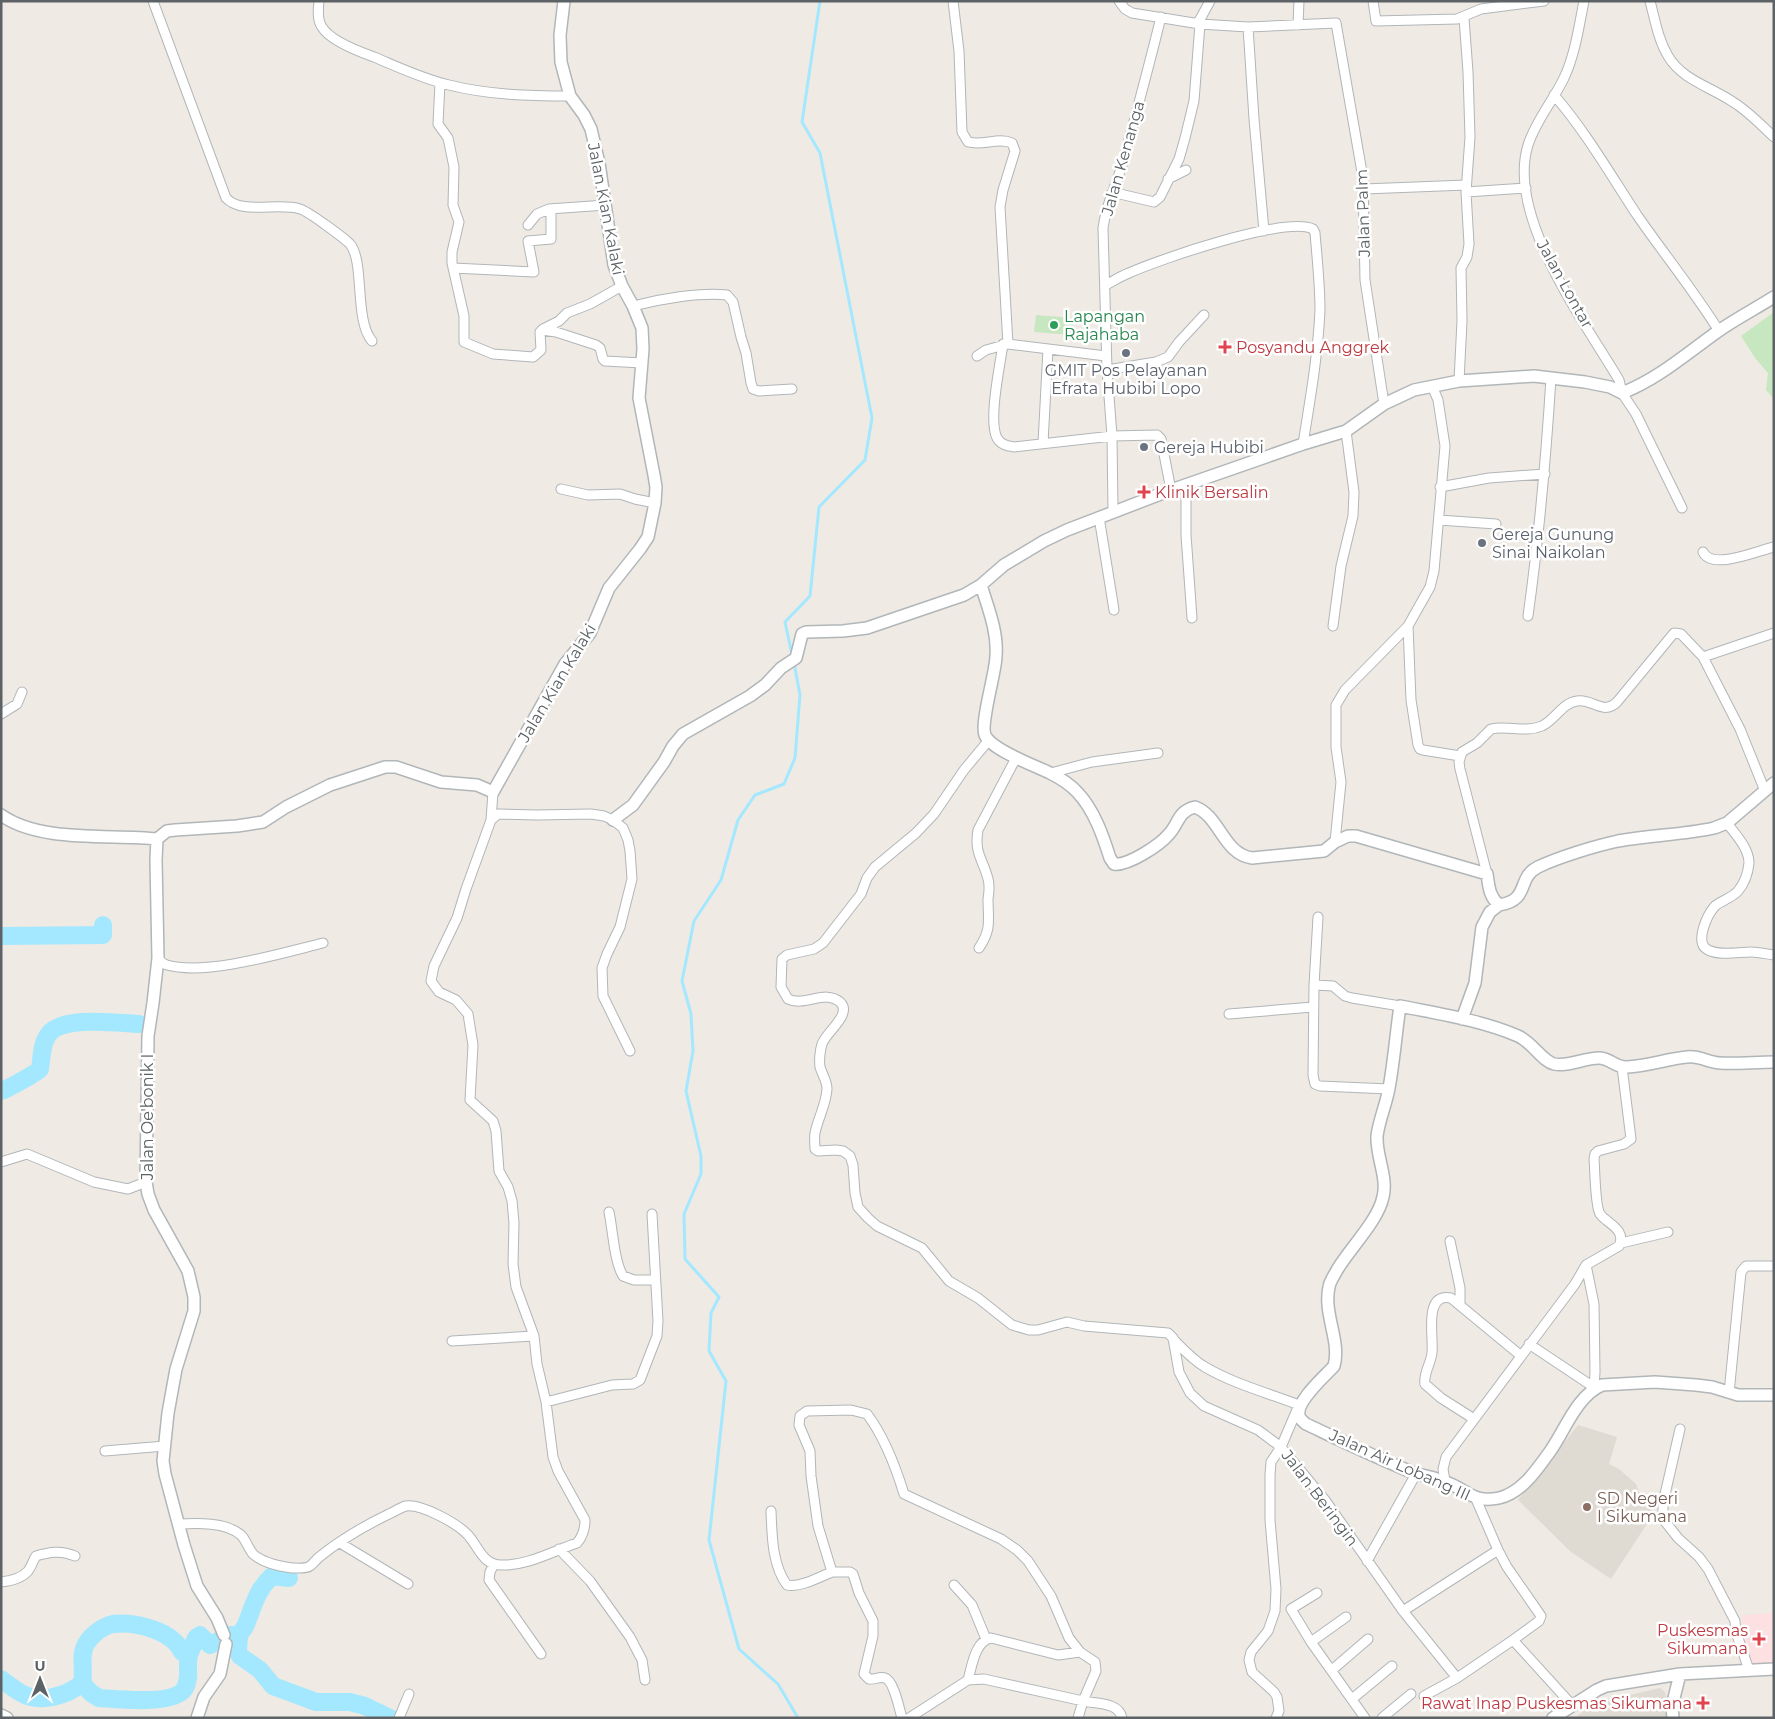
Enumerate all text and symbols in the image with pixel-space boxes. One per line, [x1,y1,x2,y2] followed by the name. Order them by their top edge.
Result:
[1097,99,1148,218] street label: Jalan Kenanga
[584,140,628,277] street label: Jalan Kian Kalaki
[1352,169,1374,258] street label: Jalan Palm
[1532,235,1597,332] street label: Jalan Lontar
[1064,307,1145,344] place label: Lapangan Rajahaba
[1048,319,1060,331] marker: Lapangan Rajahaba
[1236,338,1390,357] place label: Posyandu Anggrek
[1218,340,1232,354] marker: Posyandu Anggrek
[1120,347,1132,359] marker: GMIT Pos Pelayanan Efrata Hubibi Lopo
[1045,361,1207,398] place label: GMIT Pos Pelayanan Efrata Hubibi Lopo
[1154,438,1264,457] place label: Gereja Hubibi
[1138,441,1150,453] marker: Gereja Hubibi
[1155,483,1269,502] place label: Klinik Bersalin
[1137,485,1151,499] marker: Klinik Bersalin
[1492,525,1614,562] place label: Gereja Gunung Sinai Naikolan
[1476,537,1488,549] marker: Gereja Gunung Sinai Naikolan
[514,620,600,746] street label: Jalan Kian Kalaki
[138,1054,157,1181] street label: Jalan Oe'bonik I
[1326,1425,1474,1505] street label: Jalan Air Lobang III
[1277,1445,1362,1550] street label: Jalan Beringin
[1597,1489,1687,1526] place label: SD Negeri I Sikumana
[1581,1501,1593,1513] marker: SD Negeri I Sikumana
[1657,1621,1748,1658] place label: Puskesmas Sikumana
[1752,1632,1766,1646] marker: Puskesmas Sikumana
[15,1654,65,1704] north arrow
[34,1657,46,1675] text: U
[1421,1694,1692,1713] place label: Rawat Inap Puskesmas Sikumana
[1696,1696,1710,1710] marker: Rawat Inap Puskesmas Sikumana

